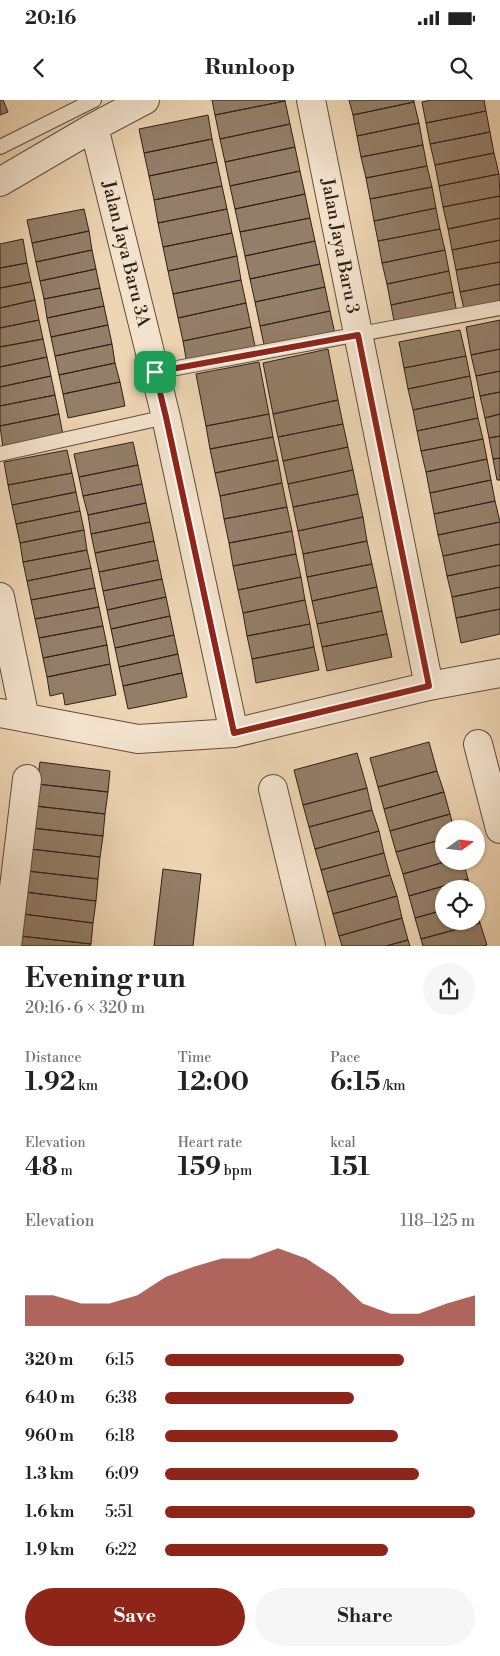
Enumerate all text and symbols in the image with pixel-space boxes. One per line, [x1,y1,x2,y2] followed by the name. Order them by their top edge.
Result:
[25,6,76,30] text: 20:16
[25,54,53,82] icon: back
[205,54,295,81] text: Runloop
[447,54,475,82] icon: search
[315,175,364,316] street label: Jalan Jaya Baru 3
[96,177,155,330] street label: Jalan Jaya Baru 3A
[134,351,176,393] pin
[141,358,169,386] icon: arrive
[435,820,485,870] north arrow
[435,820,485,930] map controls
[435,880,485,930] button: locate
[25,961,186,996] text: Evening run
[423,963,475,1015] button: share
[25,998,145,1018] text: 20:16 · 6 × 320 m
[25,1049,82,1067] text: Distance
[178,1049,211,1067] text: Time
[330,1049,360,1067] text: Pace
[25,1067,75,1098] text: 1.92
[178,1067,249,1098] text: 12:00
[330,1067,380,1098] text: 6:15
[75,1077,98,1095] text: km
[380,1077,406,1095] text: /km
[25,1134,86,1152] text: Elevation
[178,1134,242,1152] text: Heart rate
[330,1134,356,1152] text: kcal
[25,1152,58,1183] text: 48
[178,1152,221,1183] text: 159
[330,1152,370,1183] text: 151
[58,1162,73,1180] text: m
[221,1162,252,1180] text: bpm
[25,1211,94,1231] text: Elevation
[400,1211,475,1231] text: 118–125 m
[25,1350,73,1370] text: 320 m
[105,1350,134,1370] text: 6:15
[25,1388,75,1408] text: 640 m
[105,1388,137,1408] text: 6:38
[25,1426,74,1446] text: 960 m
[105,1426,135,1446] text: 6:18
[25,1464,74,1484] text: 1.3 km
[105,1464,139,1484] text: 6:09
[25,1502,74,1522] text: 1.6 km
[105,1502,133,1522] text: 5:51
[25,1540,74,1560] text: 1.9 km
[105,1540,137,1560] text: 6:22
[25,1588,245,1646] button: Save
[255,1588,475,1646] button: Share

